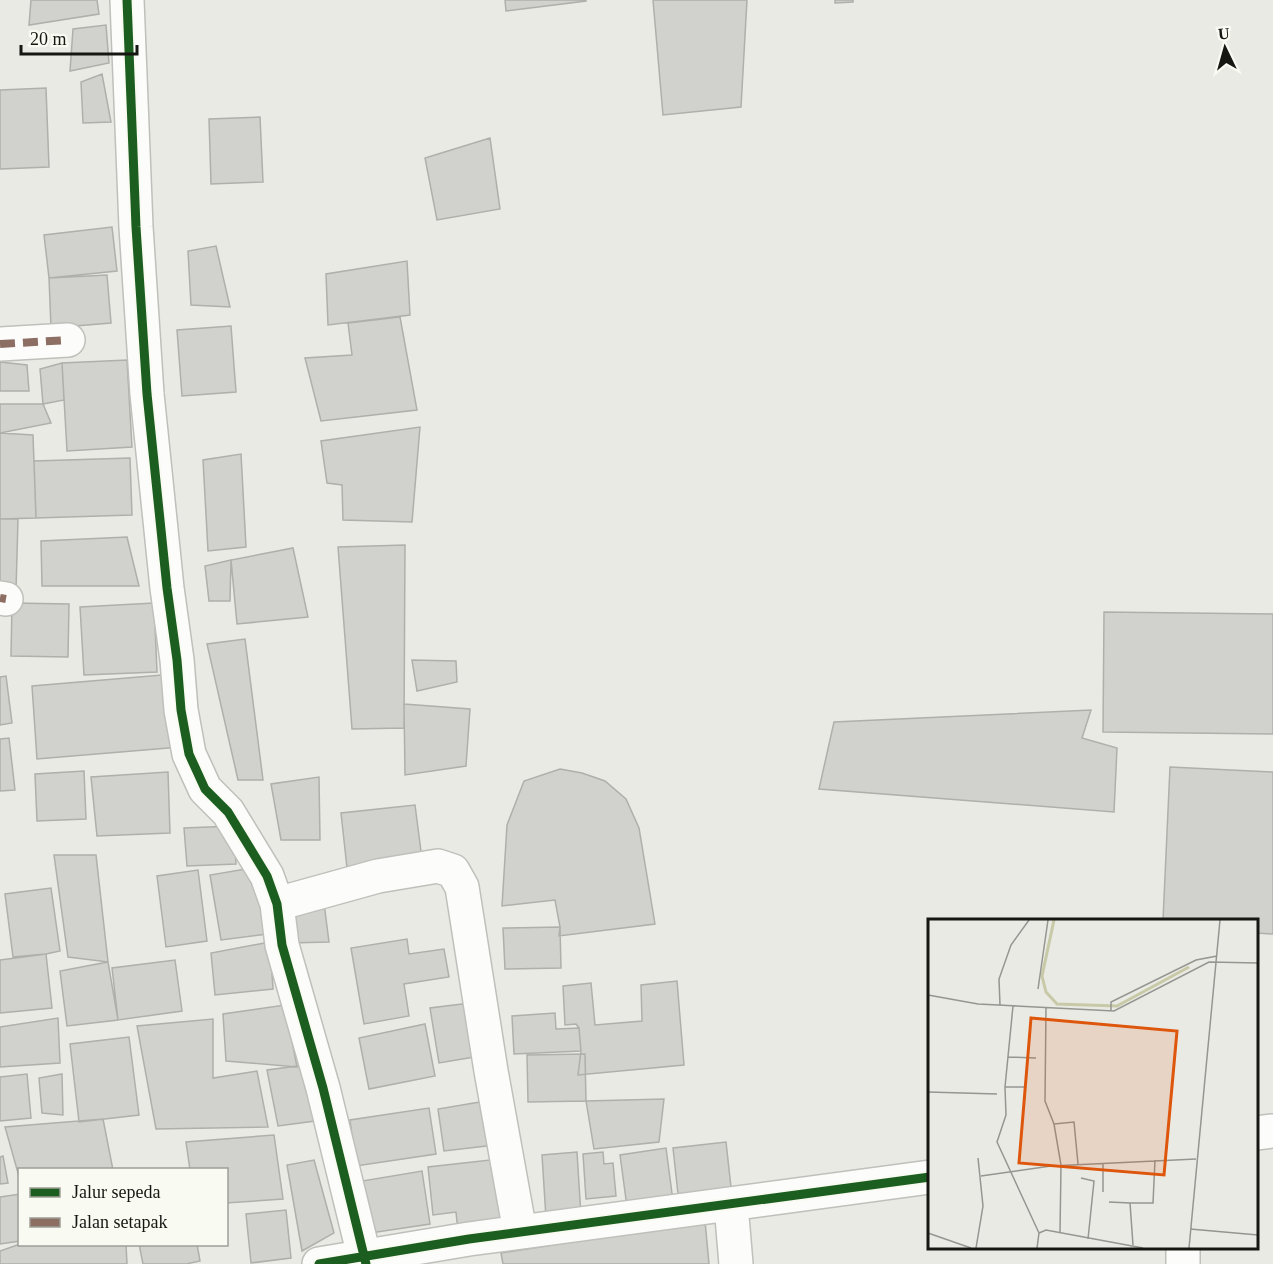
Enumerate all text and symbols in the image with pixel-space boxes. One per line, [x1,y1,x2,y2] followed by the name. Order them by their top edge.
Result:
[21,18,136,56] scale bar
[1195,18,1255,78] north arrow
[1217,25,1231,43] text: U
[30,29,67,49] text: 20 m
[928,919,1258,1249] inset map
[18,1168,228,1246] legend
[72,1182,160,1202] text: Jalur sepeda
[72,1212,167,1232] text: Jalan setapak

